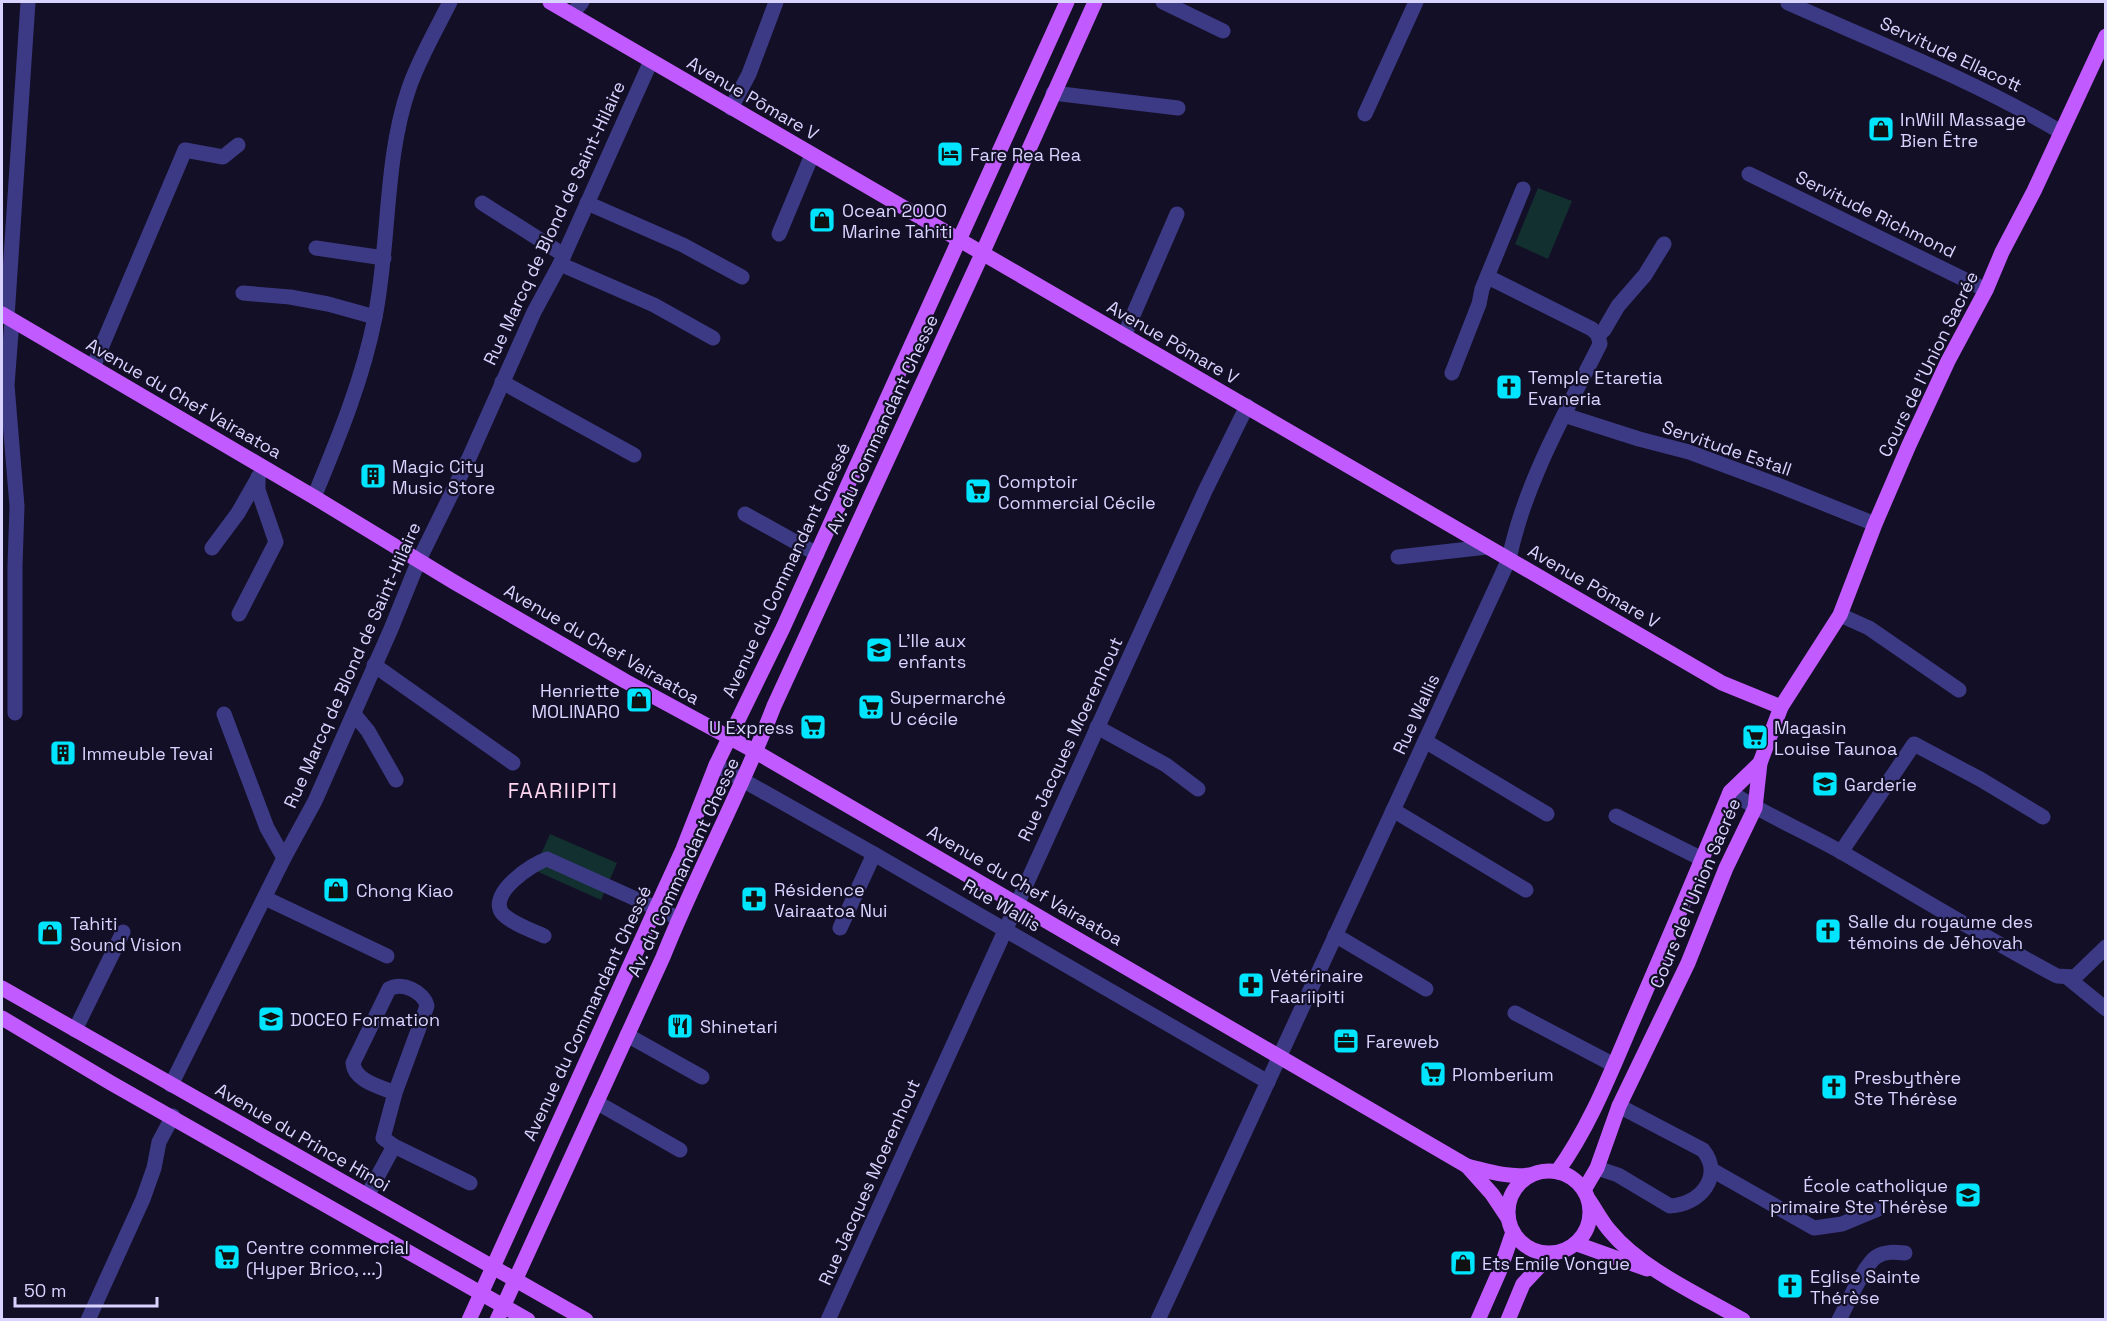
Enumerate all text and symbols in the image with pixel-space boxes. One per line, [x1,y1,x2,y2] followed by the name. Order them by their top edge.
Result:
[1876,11,2026,97] street label: Servitude Ellacott
[683,51,823,145] street label: Avenue Pōmare V
[478,77,630,369] street label: Rue Marcq de Blond de Saint-Hilaire
[1900,108,2026,152] place label: InWill Massage Bien Être
[1866,114,1896,144] shop icon: InWill Massage Bien Être
[935,139,965,169] hotel icon: Fare Rea Rea
[970,143,1081,166] place label: Fare Rea Rea
[1792,165,1960,263] street label: Servitude Richmond
[842,199,952,243] place label: Ocean 2000 Marine Tahiti
[807,205,837,235] shop icon: Ocean 2000 Marine Tahiti
[1873,267,1983,461] street label: Cours de l'Union Sacrée
[1103,295,1243,389] street label: Avenue Pōmare V
[821,311,943,537] street label: Av. du Commandant Chesse
[82,333,286,463] street label: Avenue du Chef Vairaatoa
[1528,366,1663,410] place label: Temple Etaretia Evaneria
[1494,372,1524,402] church icon: Temple Etaretia Evaneria
[1659,415,1795,481] street label: Servitude Estall
[717,439,855,701] street label: Avenue du Commandant Chessé
[392,455,495,499] place label: Magic City Music Store
[358,461,388,491] building icon: Magic City Music Store
[998,470,1156,514] place label: Comptoir Commercial Cécile
[963,476,993,506] supermarket icon: Comptoir Commercial Cécile
[278,518,426,812] street label: Rue Marcq de Blond de Saint-Hilaire
[1524,539,1664,633] street label: Avenue Pōmare V
[500,579,704,709] street label: Avenue du Chef Vairaatoa
[898,629,966,673] place label: L'Ile aux enfants
[1012,633,1128,845] street label: Rue Jacques Moerenhout
[864,635,894,665] school or university icon: L'Ile aux enfants
[1387,670,1445,758] street label: Rue Wallis
[531,679,620,723] place label: Henriette MOLINARO
[624,685,654,715] shop icon: Henriette MOLINARO
[890,686,1006,730] place label: Supermarché U cécile
[856,692,886,722] supermarket icon: Supermarché U cécile
[798,712,828,742] supermarket icon: U Express
[709,716,794,739] place label: U Express
[1774,716,1897,760] place label: Magasin Louise Taunoa
[1740,722,1770,752] supermarket icon: Magasin Louise Taunoa
[48,738,78,768] building icon: Immeuble Tevai
[82,742,213,765] place label: Immeuble Tevai
[622,754,744,980] street label: Av. du Commandant Chesse
[1810,769,1840,799] school or university icon: Garderie
[1844,773,1917,796] place label: Garderie
[508,777,618,804] district label: FAARIIPITI
[1645,795,1745,991] street label: Cours de l'Union Sacrée
[923,820,1127,950] street label: Avenue du Chef Vairaatoa
[959,874,1045,936] street label: Rue Wallis
[321,875,351,905] shop icon: Chong Kiao
[774,878,887,922] place label: Résidence Vairaatoa Nui
[356,879,454,902] place label: Chong Kiao
[518,882,656,1144] street label: Avenue du Commandant Chessé
[739,884,769,914] pharmacy icon: Résidence Vairaatoa Nui
[1848,910,2033,954] place label: Salle du royaume des témoins de Jéhovah
[70,912,182,956] place label: Tahiti Sound Vision
[1813,916,1843,946] church icon: Salle du royaume des témoins de Jéhovah
[35,918,65,948] shop icon: Tahiti Sound Vision
[1270,964,1364,1008] place label: Vétérinaire Faariipiti
[1236,970,1266,1000] pharmacy icon: Vétérinaire Faariipiti
[256,1004,286,1034] school or university icon: DOCEO Formation
[290,1008,440,1031] place label: DOCEO Formation
[665,1011,695,1041] restaurant icon: Shinetari
[700,1015,778,1038] place label: Shinetari
[1331,1026,1361,1056] office icon: Fareweb
[1366,1030,1439,1053] place label: Fareweb
[1418,1059,1448,1089] supermarket icon: Plomberium
[1452,1063,1554,1086] place label: Plomberium
[1854,1066,1961,1110] place label: Presbythère Ste Thérèse
[1819,1072,1849,1102] church icon: Presbythère Ste Thérèse
[813,1075,925,1289] street label: Rue Jacques Moerenhout
[212,1078,394,1196] street label: Avenue du Prince Hīnoi
[1770,1174,1948,1218] place label: École catholique primaire Ste Thérèse
[1953,1180,1983,1210] school or university icon: École catholique primaire Ste Thérèse
[246,1236,409,1280] place label: Centre commercial (Hyper Brico, ...)
[212,1242,242,1272] supermarket icon: Centre commercial (Hyper Brico, ...)
[1448,1248,1478,1278] shop icon: Ets Emile Vongue
[1482,1252,1630,1275] place label: Ets Emile Vongue
[1810,1265,1920,1309] place label: Eglise Sainte Thérèse
[15,1270,158,1308] scale bar
[1775,1271,1805,1301] church icon: Eglise Sainte Thérèse
[24,1279,66,1302] text: 50 m

